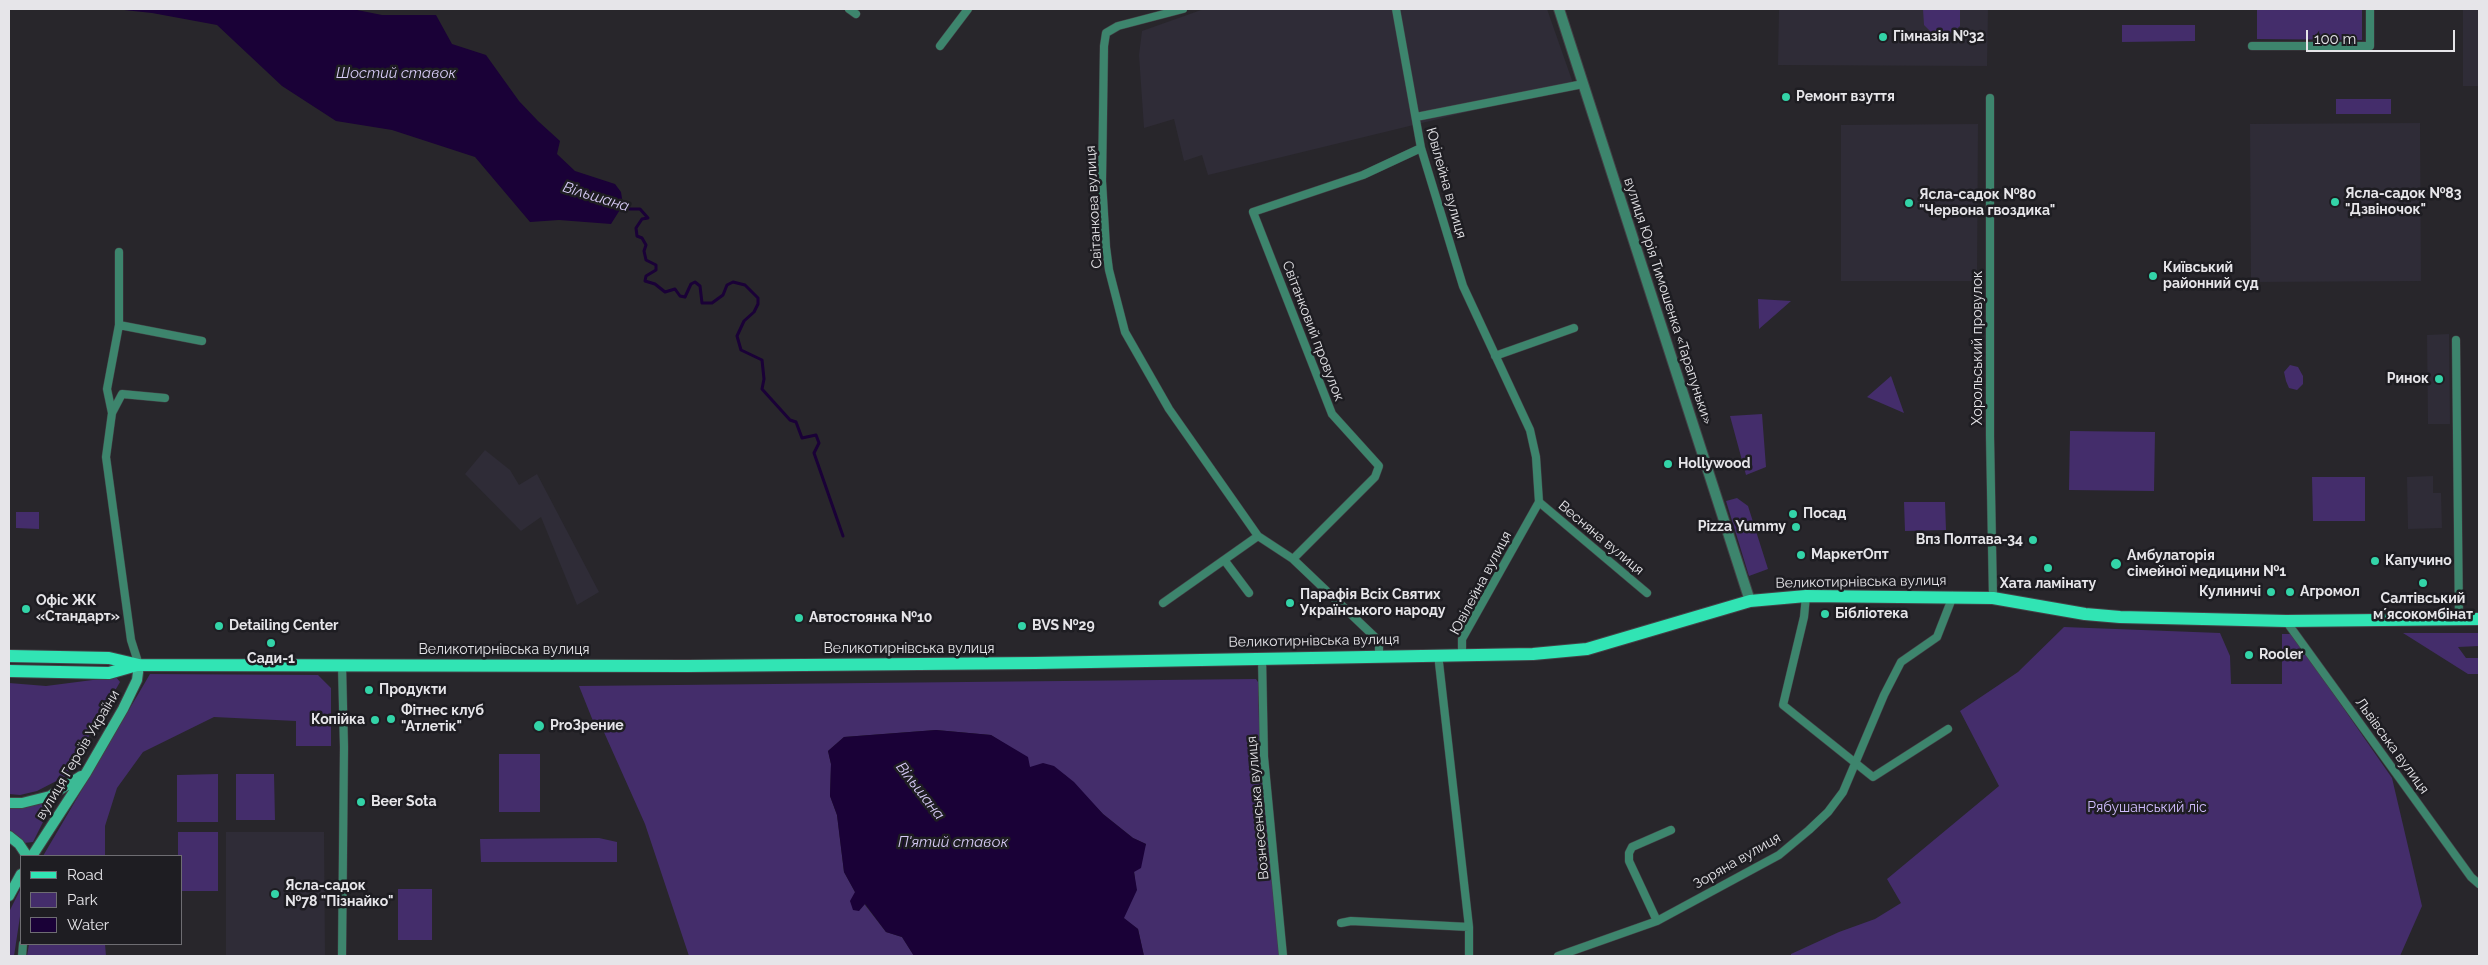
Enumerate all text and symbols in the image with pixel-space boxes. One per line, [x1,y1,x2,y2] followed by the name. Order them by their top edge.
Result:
[2308,20,2457,52] scale bar
[1893,29,1984,45] place label: Гімназія №32
[2314,30,2356,48] text: 100 m
[1877,31,1889,43] marker: Гімназія №32
[336,64,456,82] water label: Шостий ставок
[1796,89,1895,105] place label: Ремонт взуття
[1780,91,1792,103] marker: Ремонт взуття
[1422,126,1470,240] street label: Ювілейна вулиця
[1082,145,1106,269] street label: Світанкова вулиця
[1620,176,1716,426] street label: вулиця Юрія Тимошенка «Тарапуньки»
[561,178,631,216] water label: Вільшана
[2345,186,2462,218] place label: Ясла-садок №83 "Дзвіночок"
[1919,187,2055,220] place label: Ясла-садок №80 "Червона гвоздика"
[2329,196,2341,208] marker: Ясла-садок №83 "Дзвіночок"
[1903,197,1915,209] marker: Ясла-садок №80 "Червона гвоздика"
[1278,258,1348,404] street label: Світанковий провулок
[2163,260,2259,292] place label: Київський районний суд
[2147,270,2159,282] marker: Київський районний суд
[1970,271,1986,425] street label: Хорольський провулок
[2387,371,2429,387] place label: Ринок
[2433,373,2445,385] marker: Ринок
[1678,456,1750,472] place label: Hollywood
[1662,458,1674,470] marker: Hollywood
[1555,497,1647,579] street label: Весняна вулиця
[1803,506,1846,522] place label: Посад
[1787,508,1799,520] marker: Посад
[1698,519,1786,535] place label: Pizza Yummy
[1790,521,1802,533] marker: Pizza Yummy
[1447,528,1515,638] street label: Ювілейна вулиця
[1916,532,2023,548] place label: Впз Полтава-34
[2027,534,2039,546] marker: Впз Полтава-34
[1811,547,1889,563] place label: МаркетОпт
[2127,548,2286,580] place label: Амбулаторія сімейної медицини №1
[1795,549,1807,561] marker: МаркетОпт
[2385,553,2452,569] place label: Капучино
[2369,555,2381,567] marker: Капучино
[2109,557,2123,571] marker: Амбулаторія сімейної медицини №1
[2042,562,2054,574] marker: Хата ламінату
[1775,572,1947,592] street label: Великотирнівська вулиця
[2000,576,2096,592] place label: Хата ламінату
[2417,577,2429,589] marker: Салтівський мʼясокомбінат
[2199,584,2261,600] place label: Кулиничі
[2300,584,2360,600] place label: Агромол
[2265,586,2277,598] marker: Кулиничі
[2284,586,2296,598] marker: Агромол
[1300,587,1445,620] place label: Парафія Всіх Святих Українського народу
[2373,591,2473,624] place label: Салтівський мʼясокомбінат
[36,593,120,626] place label: Офіс ЖК «Стандарт»
[1284,597,1296,609] marker: Парафія Всіх Святих Українського народу
[20,603,32,615] marker: Офіс ЖК «Стандарт»
[1835,606,1908,622] place label: Бібліотека
[1819,608,1831,620] marker: Бібліотека
[809,610,932,626] place label: Автостоянка №10
[793,612,805,624] marker: Автостоянка №10
[229,618,338,634] place label: Detailing Center
[1032,618,1095,634] place label: BVS №29
[213,620,225,632] marker: Detailing Center
[1016,620,1028,632] marker: BVS №29
[1228,631,1400,651] street label: Великотирнівська вулиця
[265,637,277,649] marker: Сади-1
[823,641,995,657] street label: Великотирнівська вулиця
[418,642,590,658] street label: Великотирнівська вулиця
[2259,647,2303,663] place label: Rooler
[2243,649,2255,661] marker: Rooler
[247,651,295,667] place label: Сади-1
[379,682,447,698] place label: Продукти
[363,684,375,696] marker: Продукти
[33,687,123,823] street label: вулиця Героїв України
[2351,695,2433,797] street label: Львівська вулиця
[401,703,484,736] place label: Фітнес клуб "Атлетік"
[311,712,365,728] place label: Копійка
[385,713,397,725] marker: Фітнес клуб "Атлетік"
[369,714,381,726] marker: Копійка
[550,718,624,734] place label: ProЗрение
[532,719,546,733] marker: ProЗрение
[1243,735,1273,881] street label: Вознесенська вулиця
[892,759,948,823] water label: Вільшана
[371,794,436,810] place label: Beer Sota
[355,796,367,808] marker: Beer Sota
[2087,800,2207,816] park label: Рябушанський ліс
[1690,829,1784,893] street label: Зоряна вулиця
[898,833,1008,851] water label: П'ятий ставок
[20,855,182,945] legend
[67,866,103,884] text: Road
[285,878,393,910] place label: Ясла-садок №78 "Пізнайко"
[269,888,281,900] marker: Ясла-садок №78 "Пізнайко"
[67,891,98,909] text: Park
[67,916,109,934] text: Water

